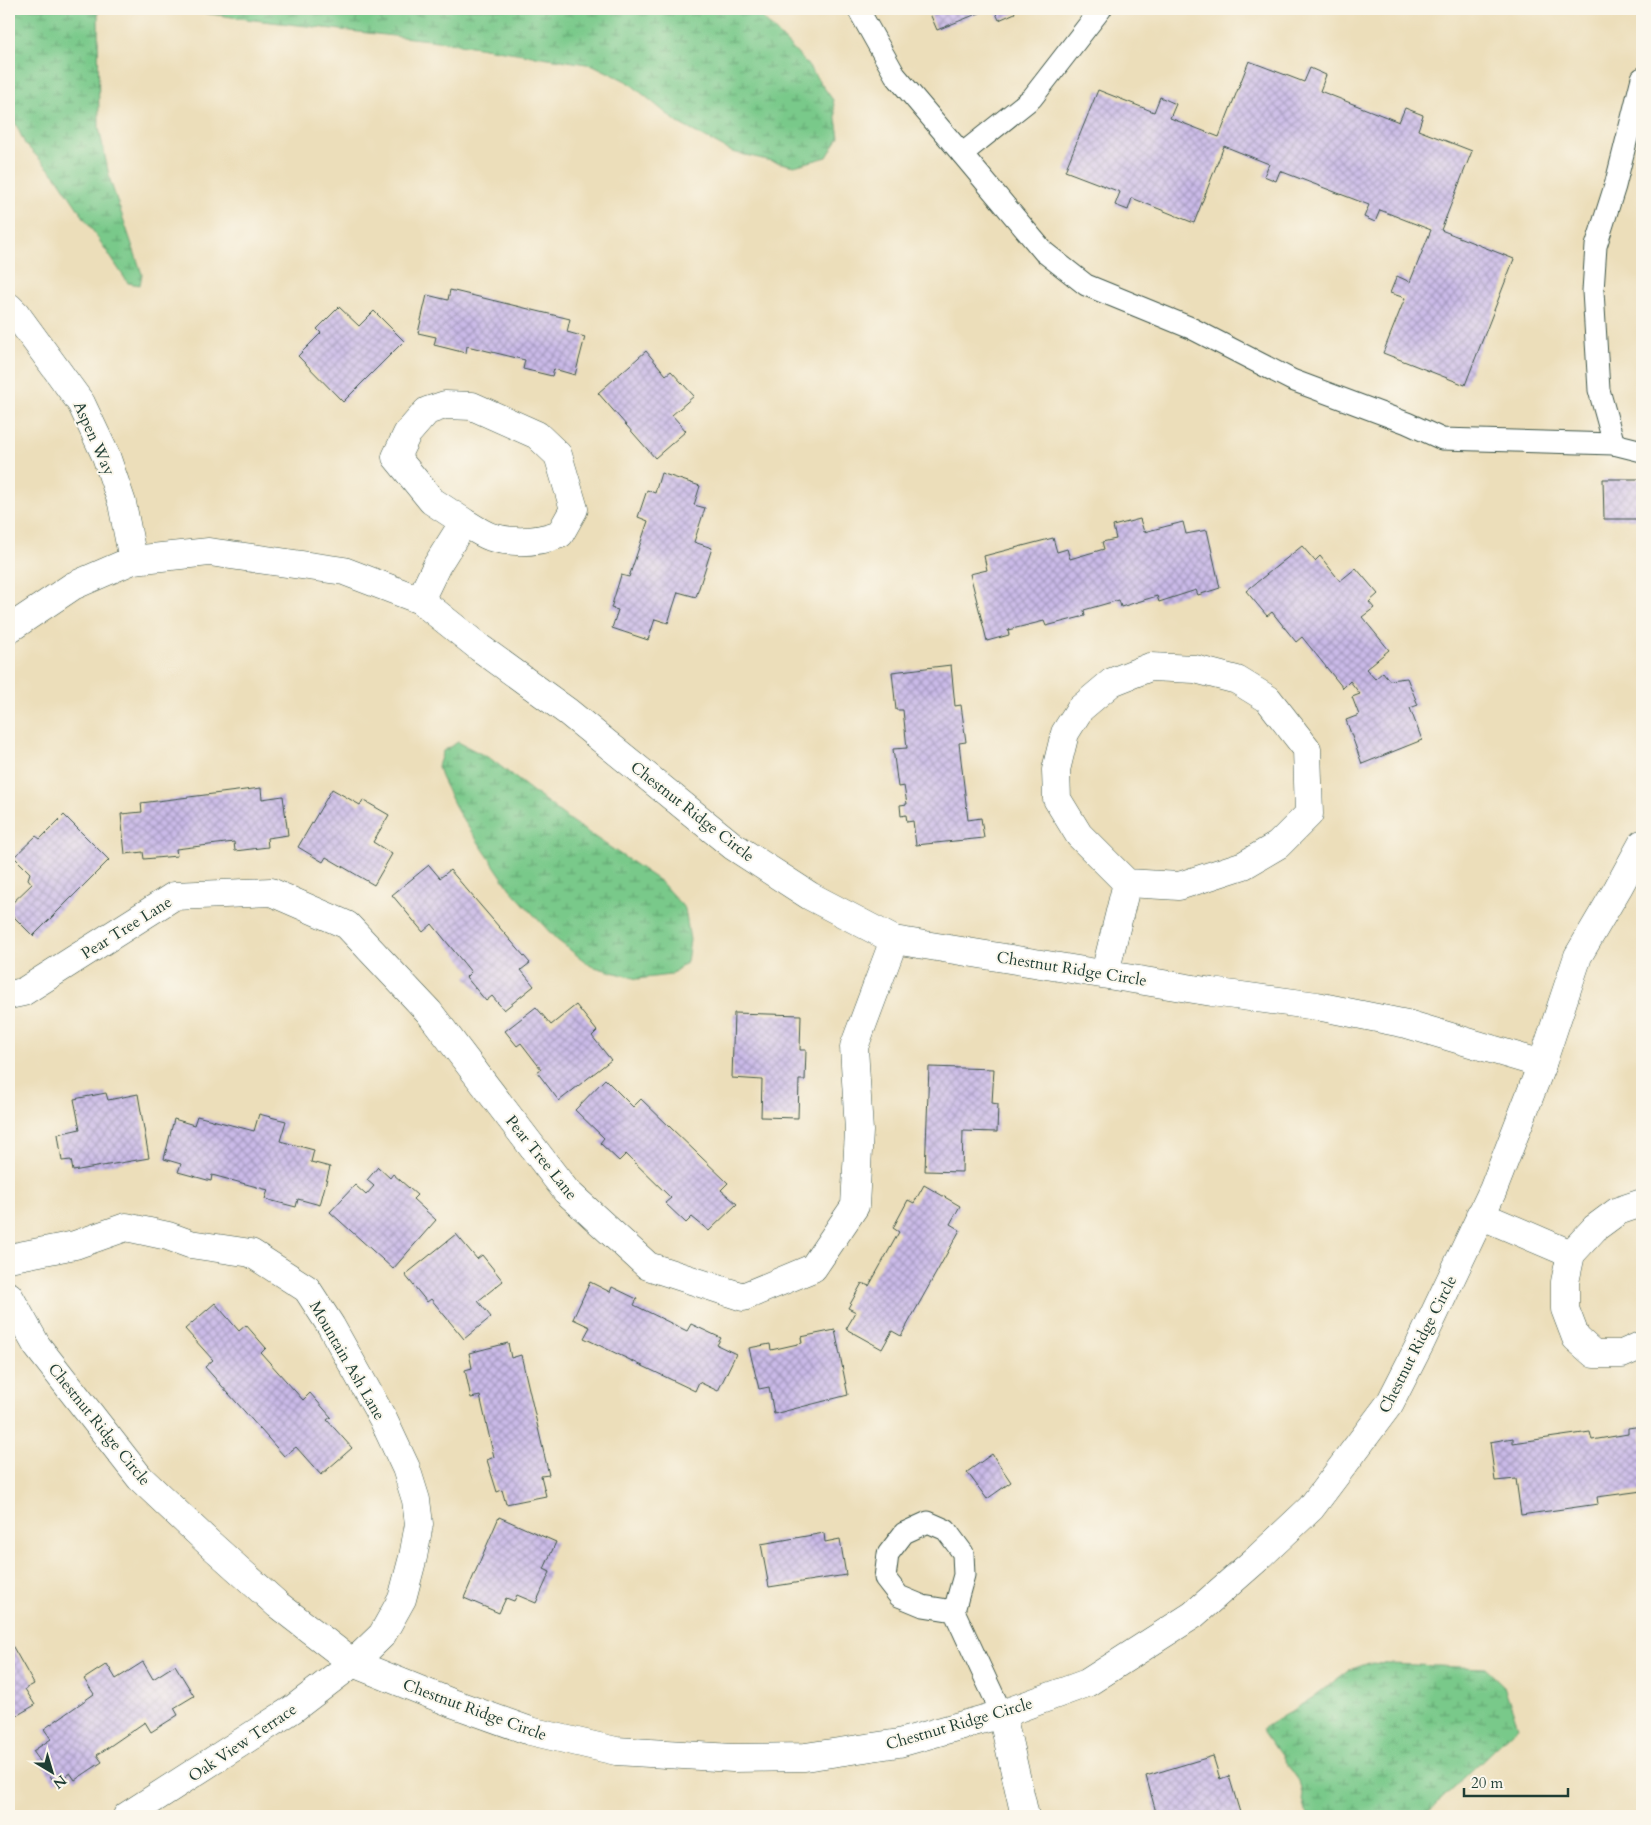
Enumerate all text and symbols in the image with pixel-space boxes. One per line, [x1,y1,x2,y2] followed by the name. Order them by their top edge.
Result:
[68,398,120,479] street label: Aspen Way
[626,756,759,867] street label: Chestnut Ridge Circle
[77,891,176,965] street label: Pear Tree Lane
[995,946,1149,992] street label: Chestnut Ridge Circle
[500,1111,582,1205] street label: Pear Tree Lane
[1374,1272,1462,1417] street label: Chestnut Ridge Circle
[304,1297,390,1424] street label: Mountain Ash Lane
[43,1359,156,1491] street label: Chestnut Ridge Circle
[400,1674,550,1746] street label: Chestnut Ridge Circle
[883,1692,1035,1755] street label: Chestnut Ridge Circle
[184,1698,301,1787] street label: Oak View Terrace
[28,1748,78,1798] north arrow
[1464,1765,1567,1797] scale bar
[49,1771,70,1793] text: N
[1471,1773,1503,1793] text: 20 m

